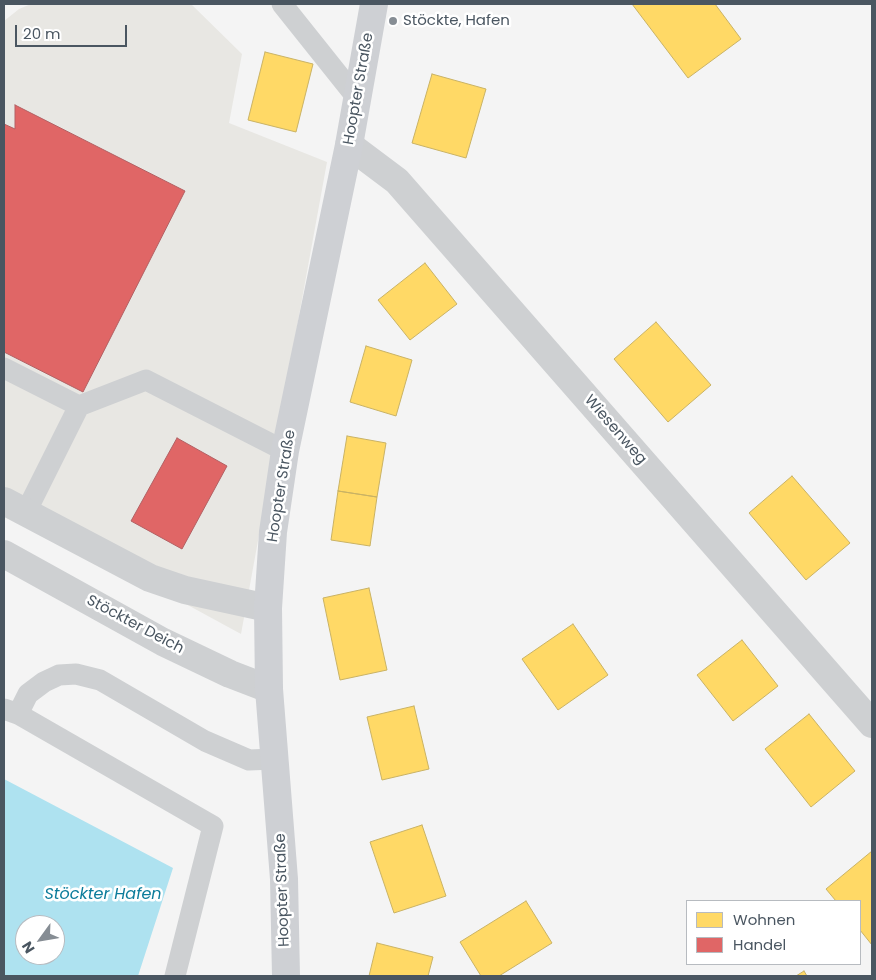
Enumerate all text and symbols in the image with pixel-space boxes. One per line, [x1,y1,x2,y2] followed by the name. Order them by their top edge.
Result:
[403,12,510,30] place label: Stöckte, Hafen
[18,15,130,47] scale bar
[387,15,399,27] marker: Stöckte, Hafen
[23,23,61,44] text: 20 m
[340,32,378,146] street label: Hoopter Straße
[580,392,650,468] street label: Wiesenweg
[264,428,300,544] street label: Hoopter Straße
[83,592,187,658] street label: Stöckter Deich
[272,833,294,947] street label: Hoopter Straße
[44,885,162,905] water label: Stöckter Hafen
[686,900,861,965] legend
[733,909,795,930] text: Wohnen
[15,915,65,965] north arrow
[733,934,786,955] text: Handel
[17,938,39,957] text: N

